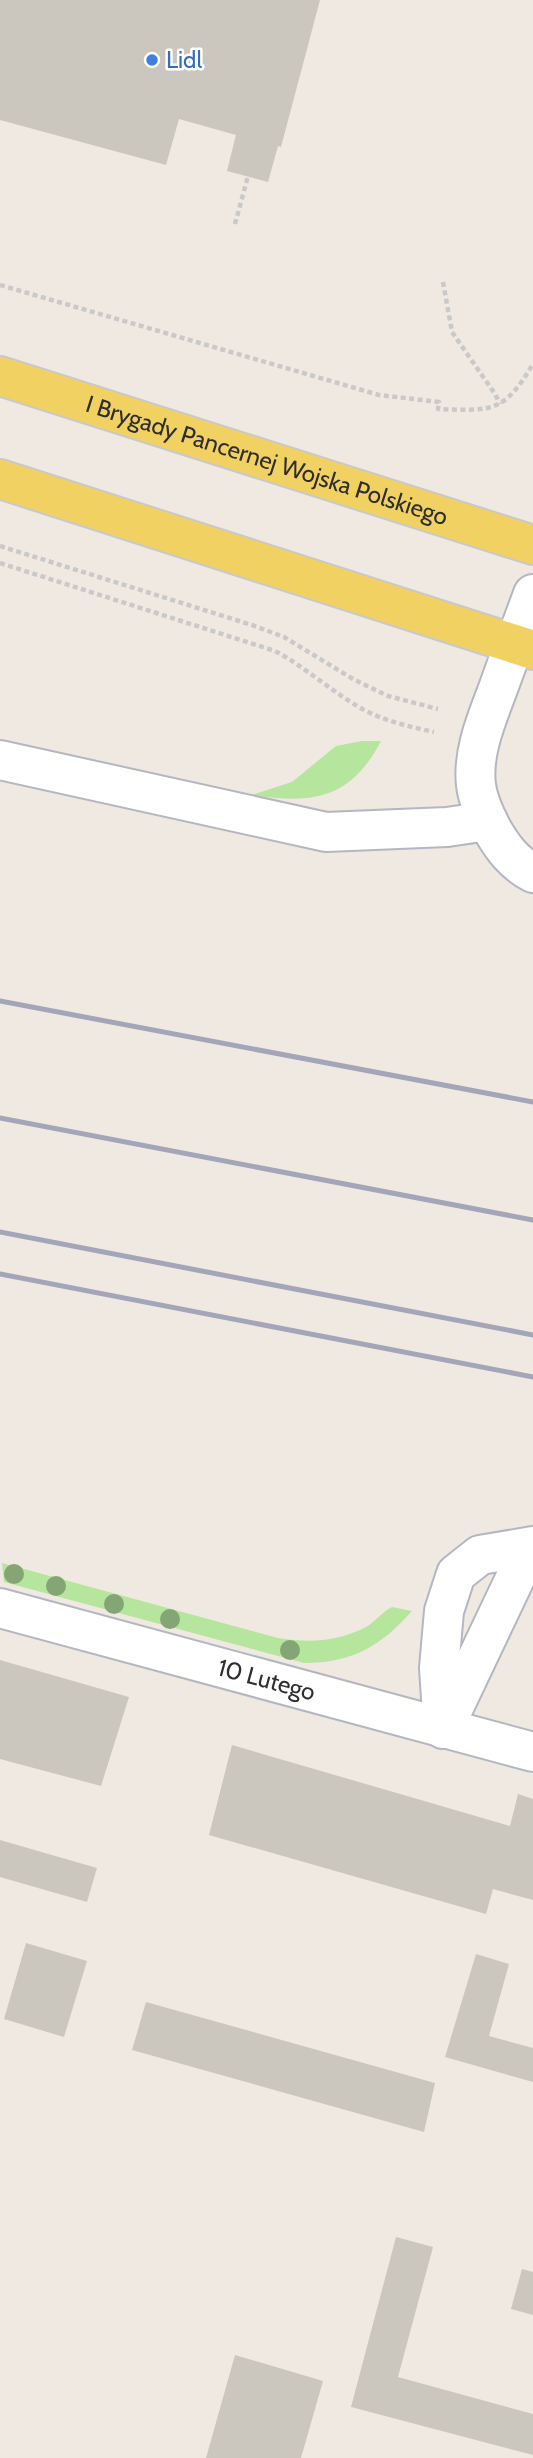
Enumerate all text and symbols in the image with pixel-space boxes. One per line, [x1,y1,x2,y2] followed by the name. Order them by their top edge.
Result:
[166,45,202,74] place label: Lidl
[144,52,160,68] marker: Lidl
[83,389,452,531] street label: I Brygady Pancernej Wojska Polskiego
[215,1652,319,1707] street label: 10 Lutego

